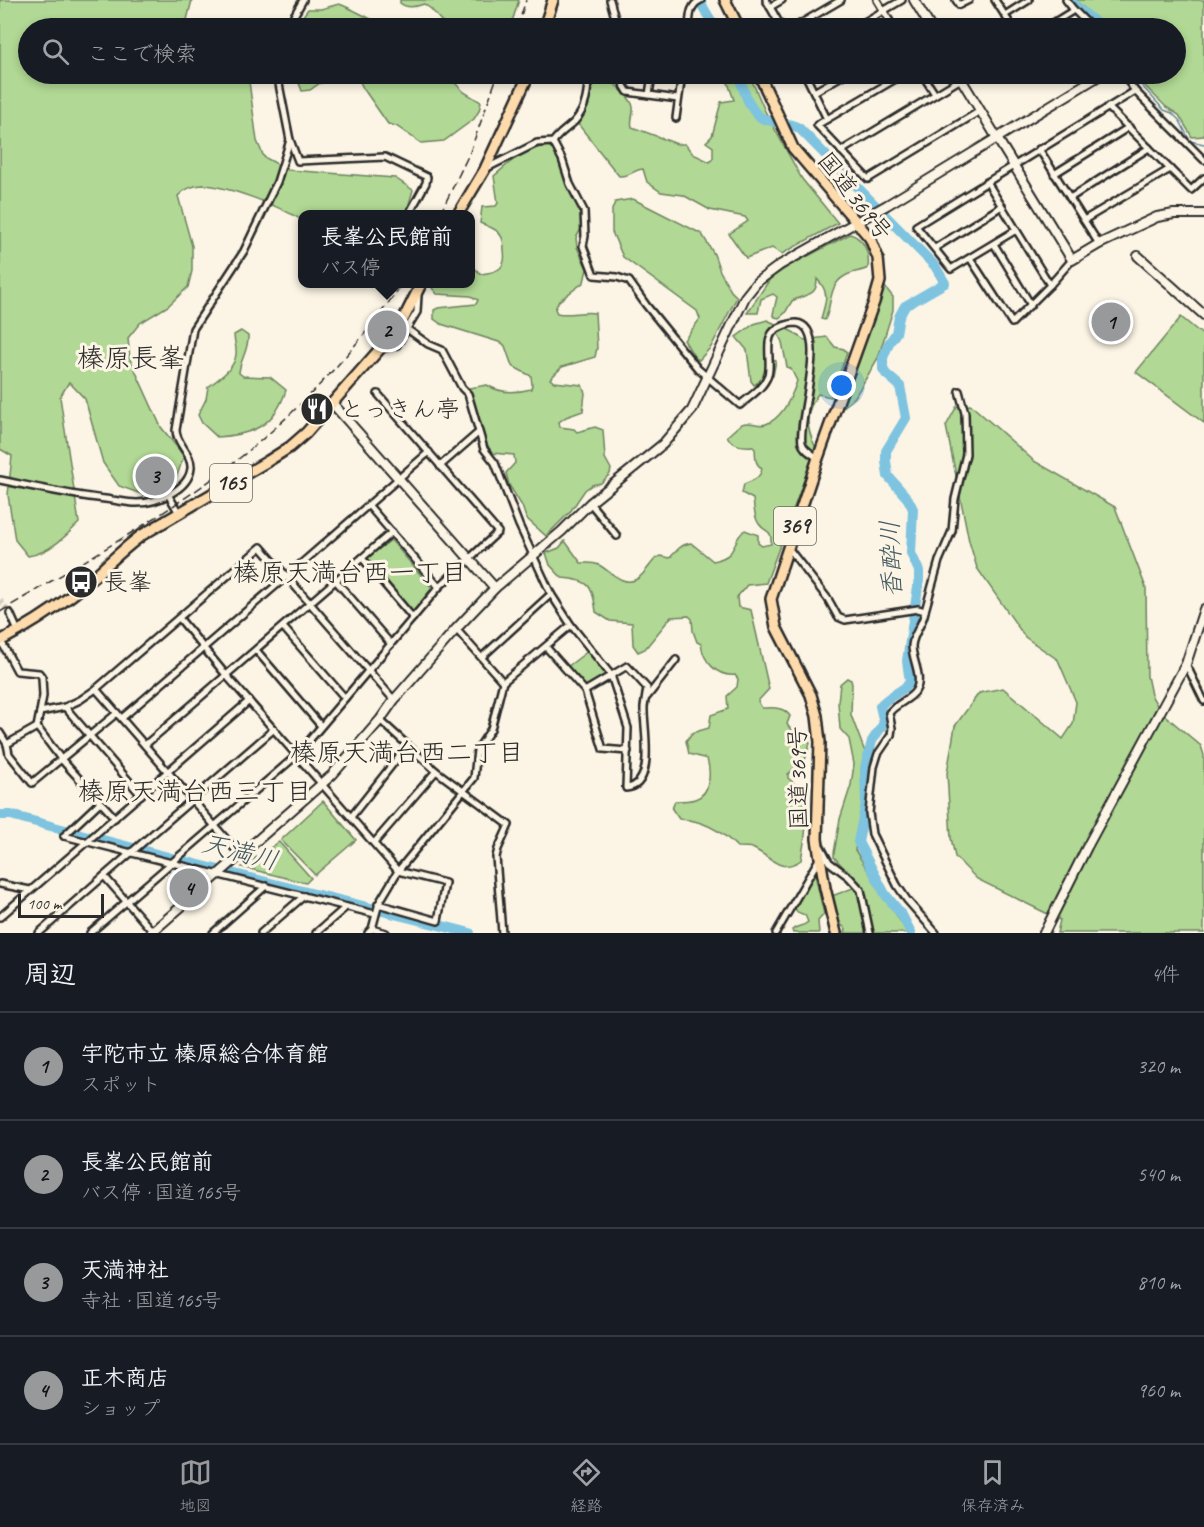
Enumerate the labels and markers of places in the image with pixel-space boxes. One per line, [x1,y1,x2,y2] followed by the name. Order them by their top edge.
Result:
[1092,300,1130,344] pin: 1
[368,308,406,352] pin: 2
[299,391,335,427] restaurant icon: とっきん亭
[340,394,460,424] place label: とっきん亭
[136,454,174,498] pin: 3
[63,564,99,600] bus stop icon: 長峯
[104,567,152,597] place label: 長峯
[170,866,208,910] pin: 4

